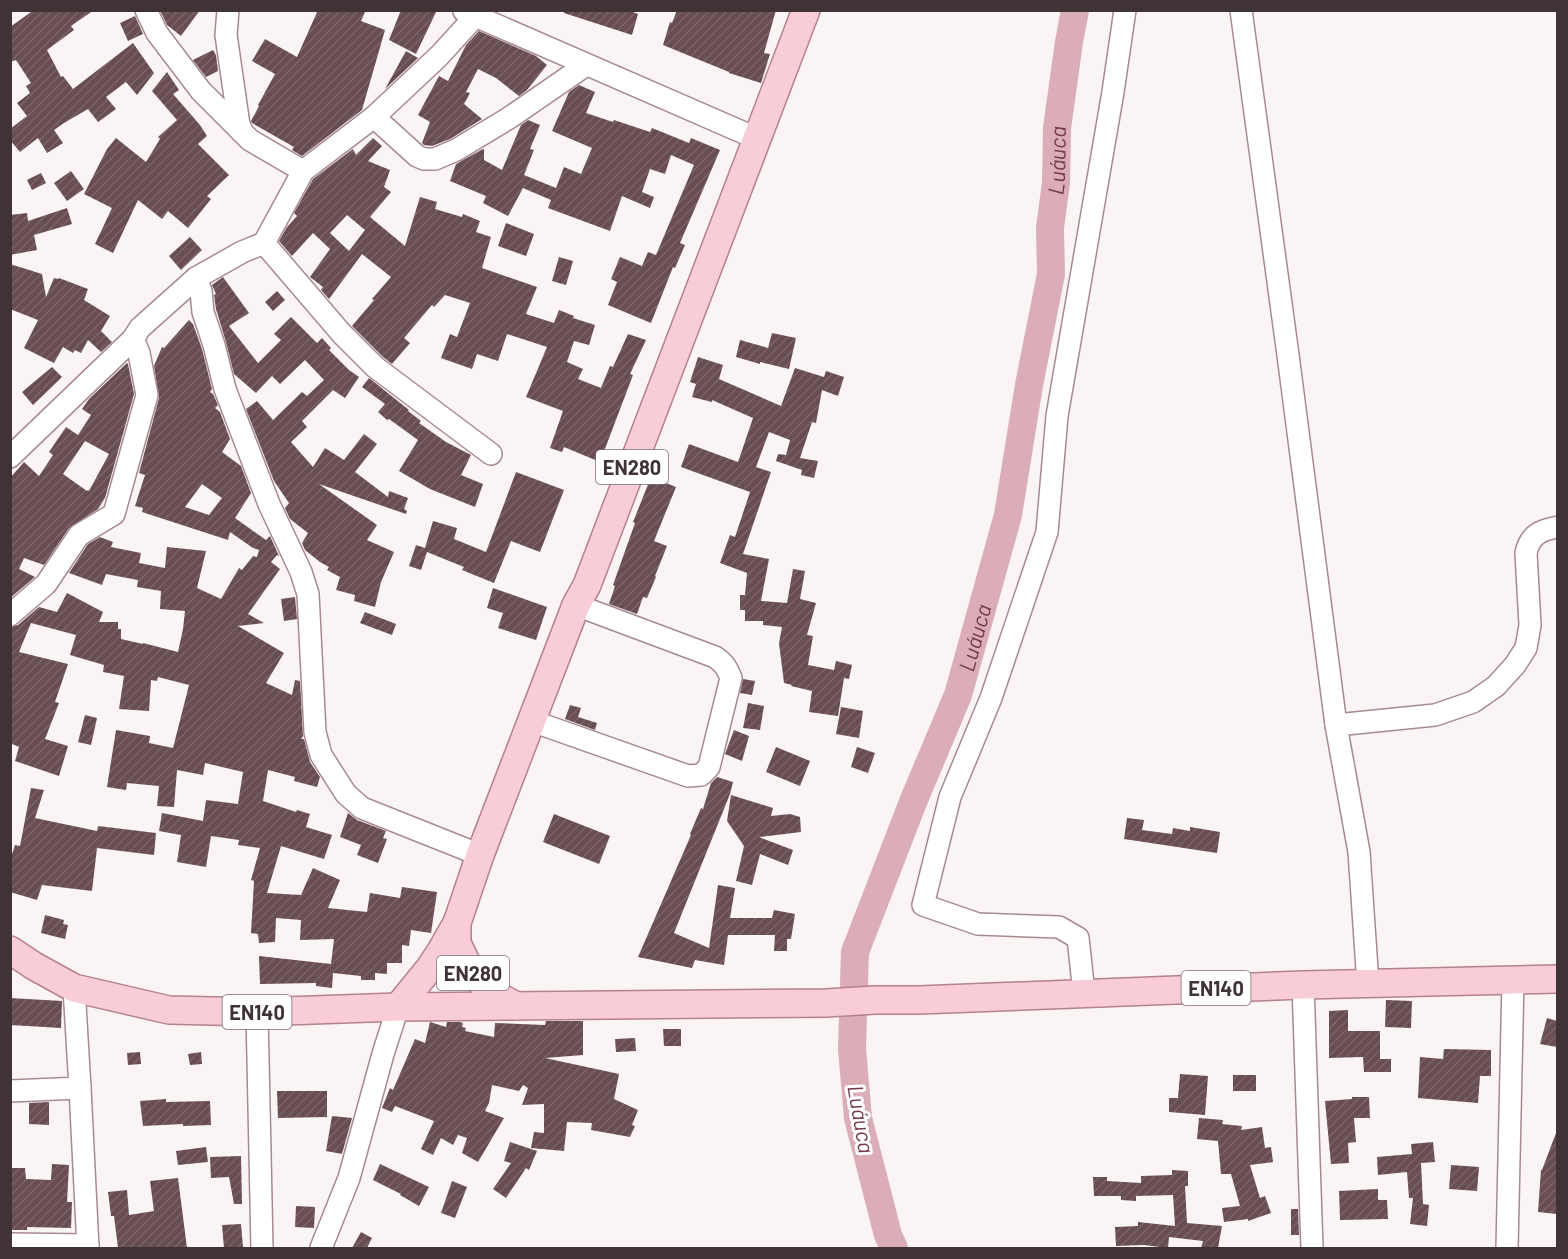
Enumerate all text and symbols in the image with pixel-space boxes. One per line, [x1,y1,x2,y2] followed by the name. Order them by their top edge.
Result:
[1042,126,1070,196] water label: Luáuca
[596,450,668,484] road number: EN280
[952,601,996,674] water label: Luáuca
[437,956,509,990] road number: EN280
[1182,971,1250,1005] road number: EN140
[222,995,292,1029] road number: EN140
[843,1083,881,1155] water label: Luáuca

